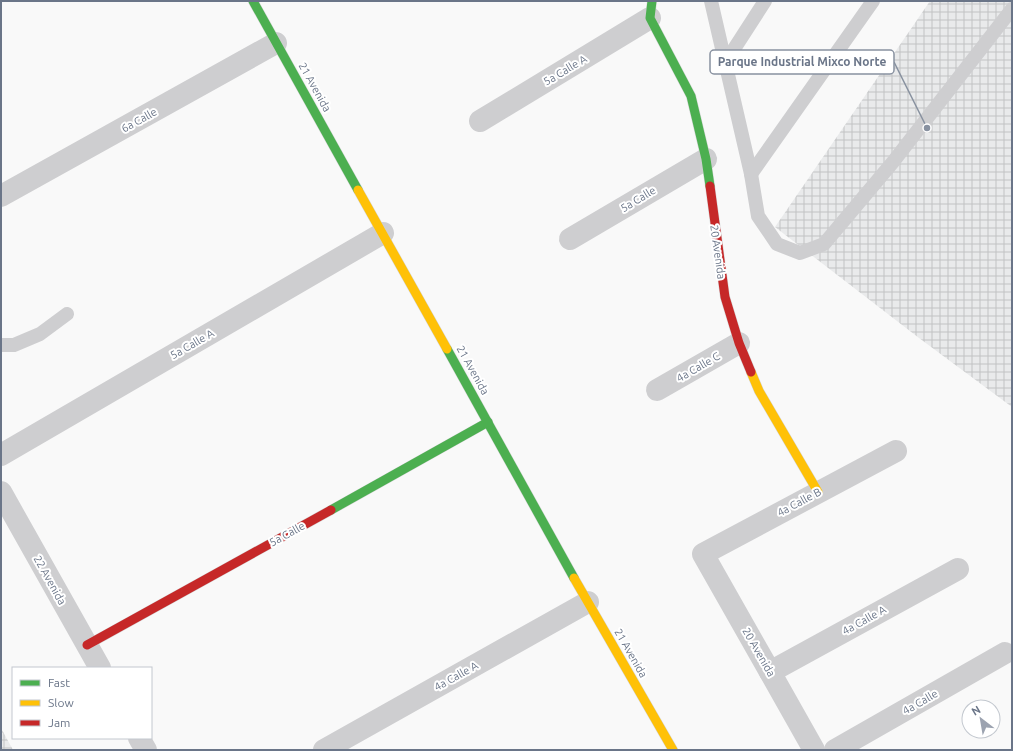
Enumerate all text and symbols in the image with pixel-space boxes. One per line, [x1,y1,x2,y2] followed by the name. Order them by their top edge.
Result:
[710,50,894,74] callout: Parque Industrial Mixco Norte
[541,52,590,88] street label: 5a Calle A
[718,55,886,68] text: Parque Industrial Mixco Norte
[297,60,333,114] street label: 21 Avenida
[119,105,159,135] street label: 6a Calle
[618,184,658,214] street label: 5a Calle
[708,224,728,280] street label: 20 Avenida
[168,326,217,361] street label: 5a Calle A
[455,343,491,397] street label: 21 Avenida
[674,350,722,384] street label: 4a Calle C
[775,485,823,519] street label: 4a Calle B
[267,519,307,549] street label: 5a Calle
[32,553,68,607] street label: 22 Avenida
[840,603,889,637] street label: 4a Calle A
[740,625,778,679] street label: 20 Avenida
[612,626,650,680] street label: 21 Avenida
[432,659,481,693] street label: 4a Calle A
[12,667,152,739] legend
[48,676,70,689] text: Fast
[900,687,940,717] street label: 4a Calle
[48,696,74,709] text: Slow
[961,699,1001,739] north arrow
[969,703,982,718] text: N
[48,716,70,729] text: Jam

